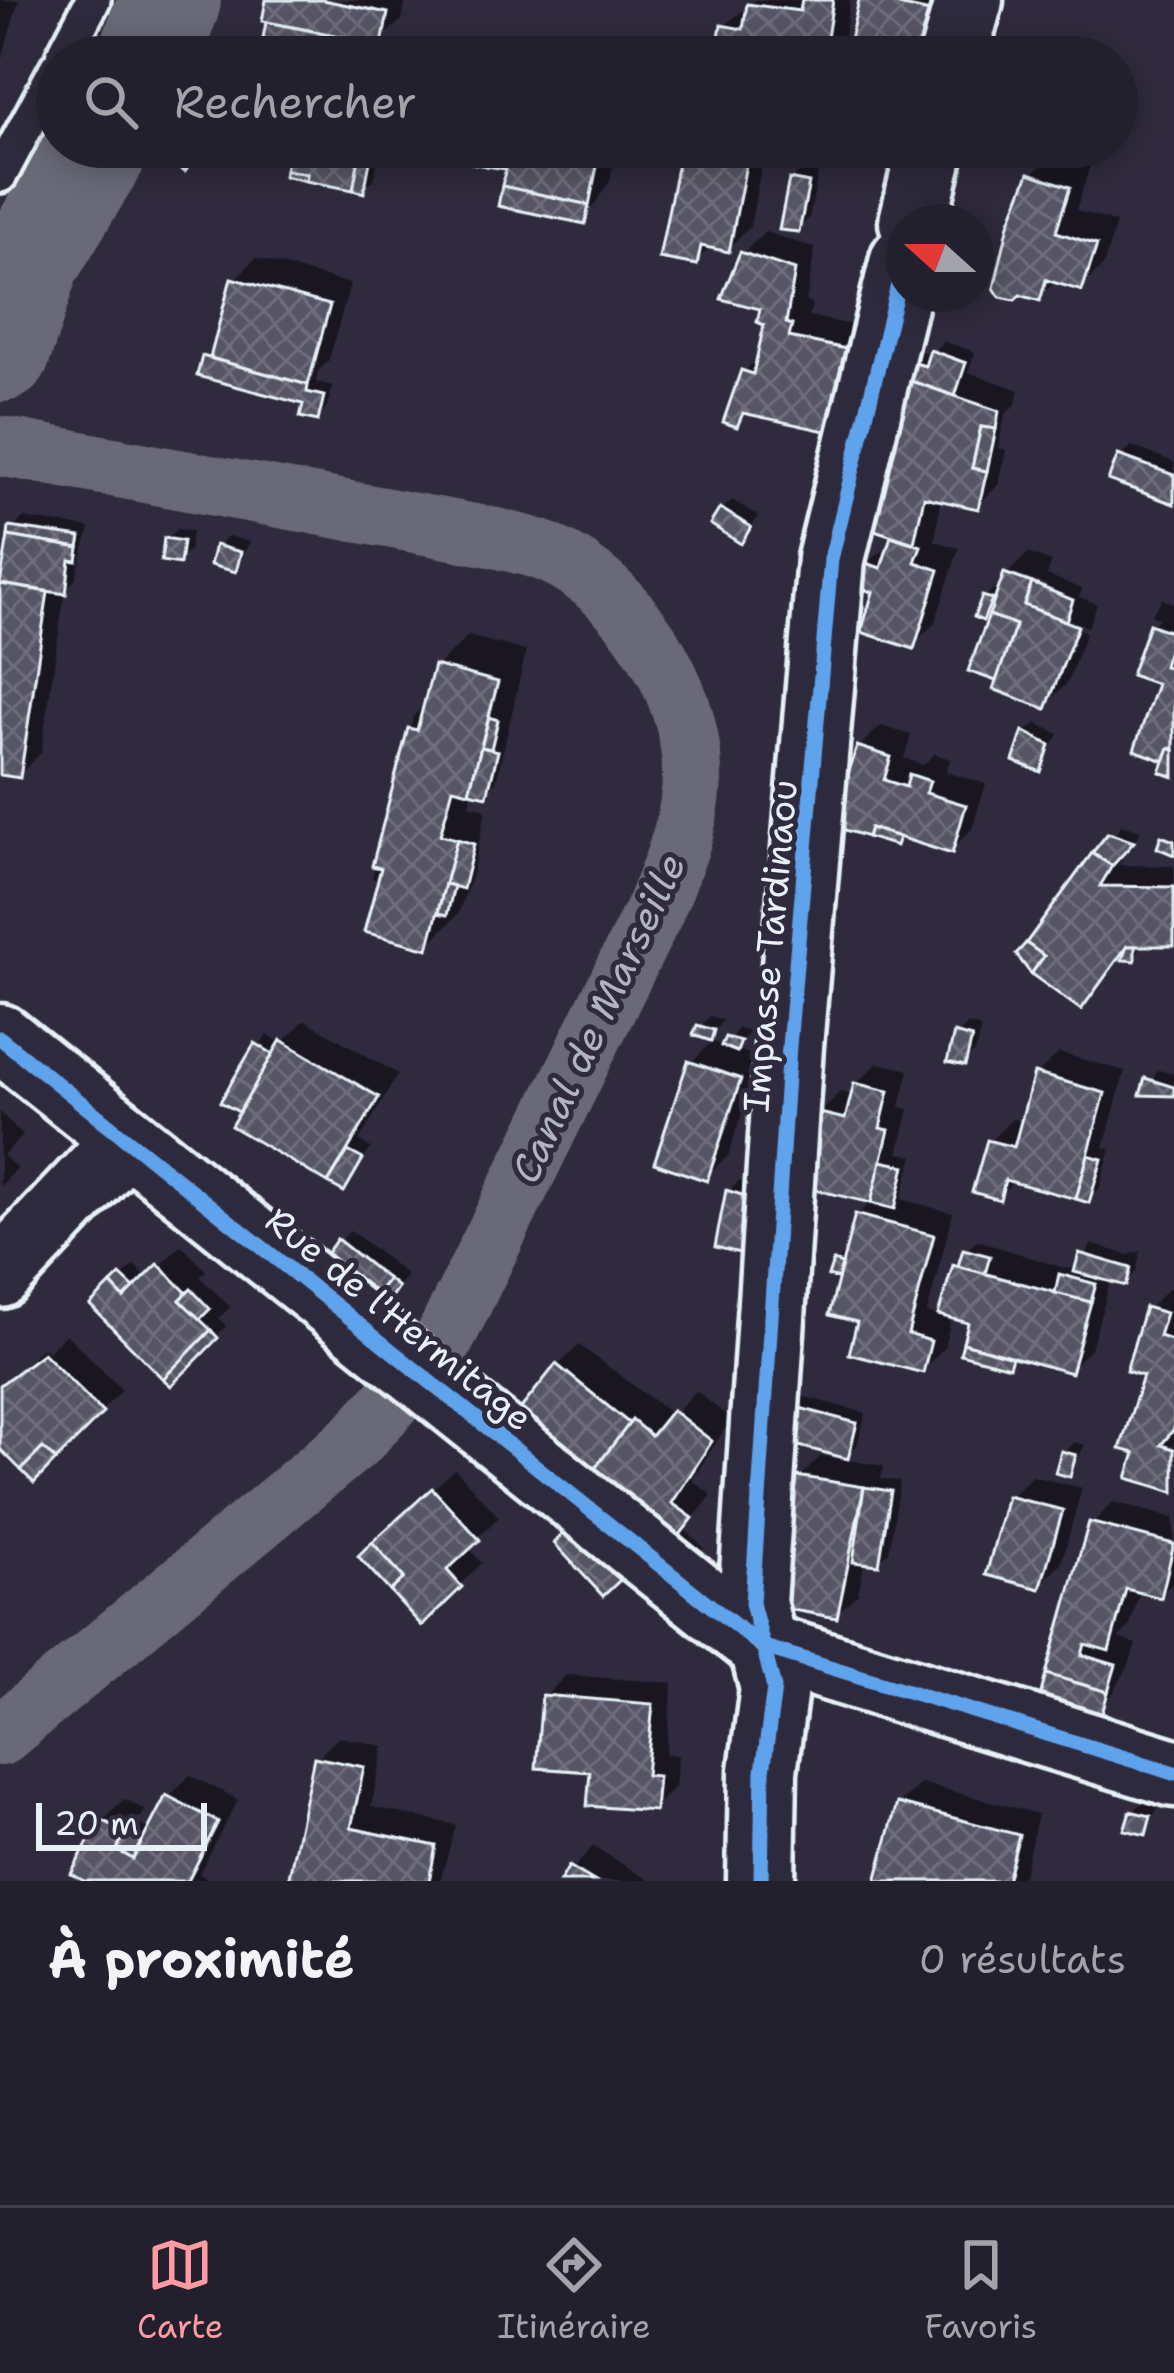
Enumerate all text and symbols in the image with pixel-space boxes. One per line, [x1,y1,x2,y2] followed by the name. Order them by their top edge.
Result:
[36,36,1138,168] search box
[78,69,144,135] icon: search
[174,72,417,132] text: Rechercher
[886,204,994,312] north arrow
[731,778,809,1114] street label: Impasse Tardinaou
[499,845,697,1191] water label: Canal de Marseille
[255,1196,543,1442] street label: Rue de l'Hermitage
[36,1797,207,1850] scale bar
[54,1801,139,1846] text: 20 m
[48,1925,355,1993] text: À proximité
[919,1933,1126,1985] text: 0 résultats
[137,2232,223,2349] tab: Carte
[497,2232,651,2349] tab: Itinéraire
[924,2232,1037,2349] tab: Favoris

